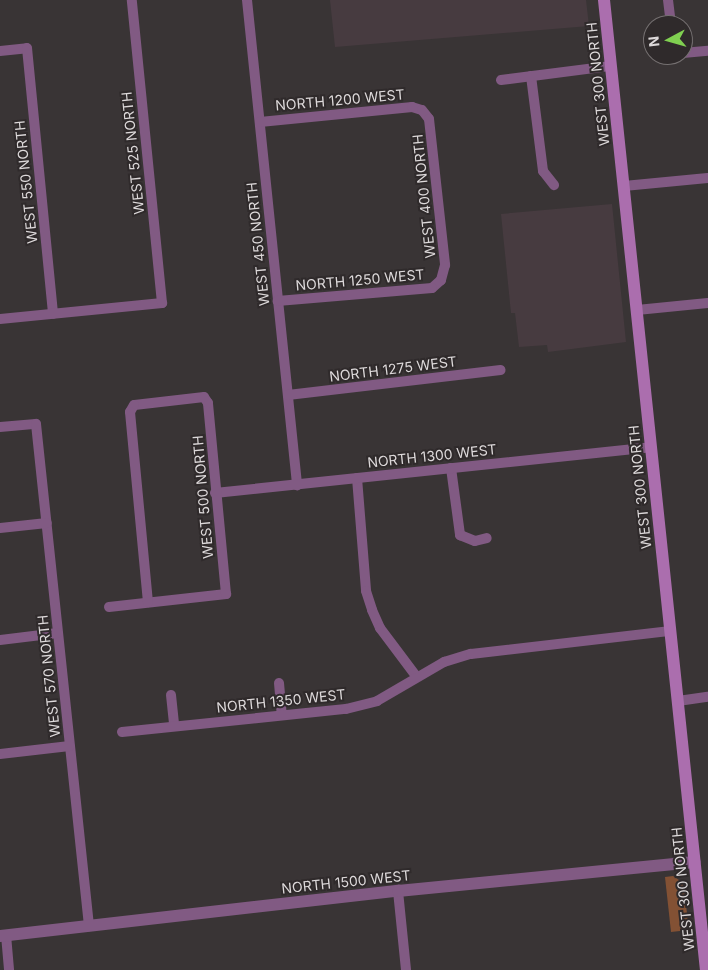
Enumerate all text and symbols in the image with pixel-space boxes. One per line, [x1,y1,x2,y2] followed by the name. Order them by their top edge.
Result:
[643,15,693,65] north arrow
[583,21,613,147] street label: WEST 300 NORTH
[645,35,663,48] text: N
[275,86,405,114] street label: NORTH 1200 WEST
[118,91,148,215] street label: WEST 525 NORTH
[11,120,41,244] street label: WEST 550 NORTH
[409,133,439,259] street label: WEST 400 NORTH
[243,181,273,307] street label: WEST 450 NORTH
[295,266,425,294] street label: NORTH 1250 WEST
[328,353,458,385] street label: NORTH 1275 WEST
[625,424,655,550] street label: WEST 300 NORTH
[189,435,217,559] street label: WEST 500 NORTH
[367,441,497,471] street label: NORTH 1300 WEST
[34,614,64,738] street label: WEST 570 NORTH
[216,686,346,716] street label: NORTH 1350 WEST
[668,826,698,952] street label: WEST 300 NORTH
[281,867,411,897] street label: NORTH 1500 WEST

